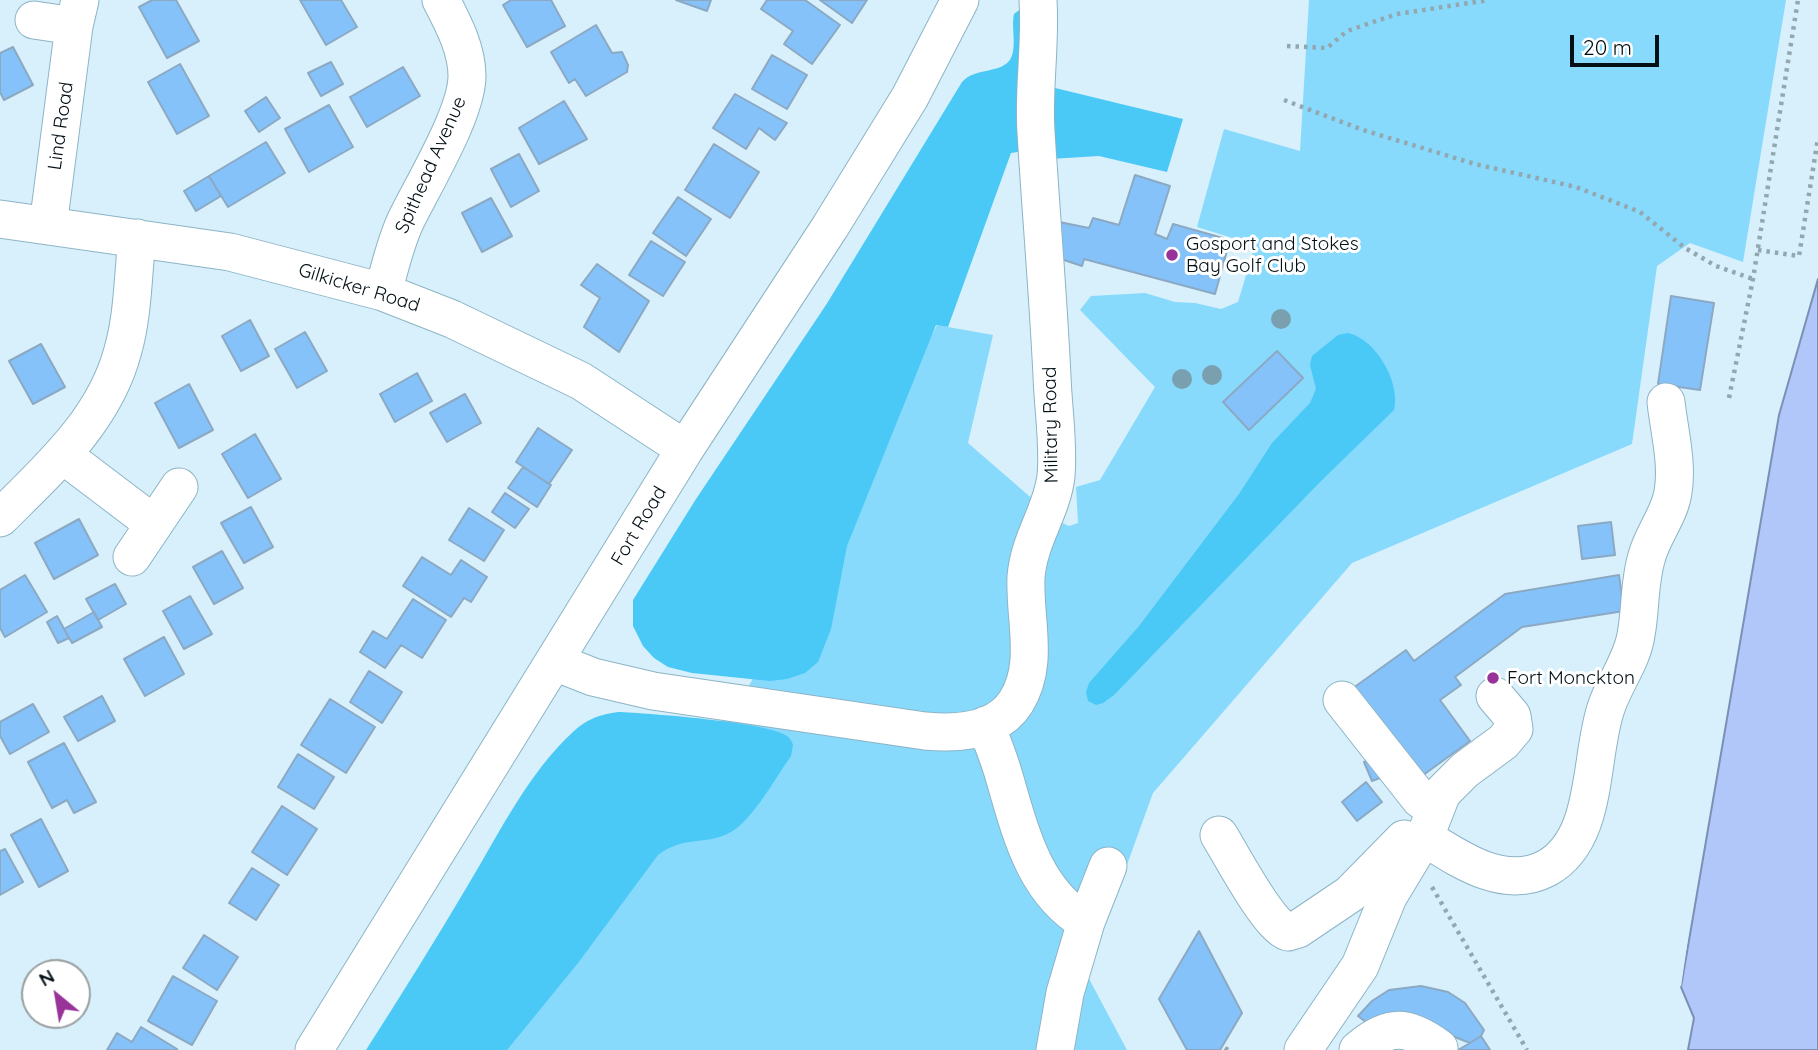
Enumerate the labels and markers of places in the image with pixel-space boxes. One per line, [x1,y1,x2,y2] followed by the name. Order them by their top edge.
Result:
[1186,233,1359,277] place label: Gosport and Stokes Bay Golf Club
[1164,247,1180,263] marker: Gosport and Stokes Bay Golf Club
[1507,667,1635,689] place label: Fort Monckton
[1485,670,1501,686] marker: Fort Monckton

